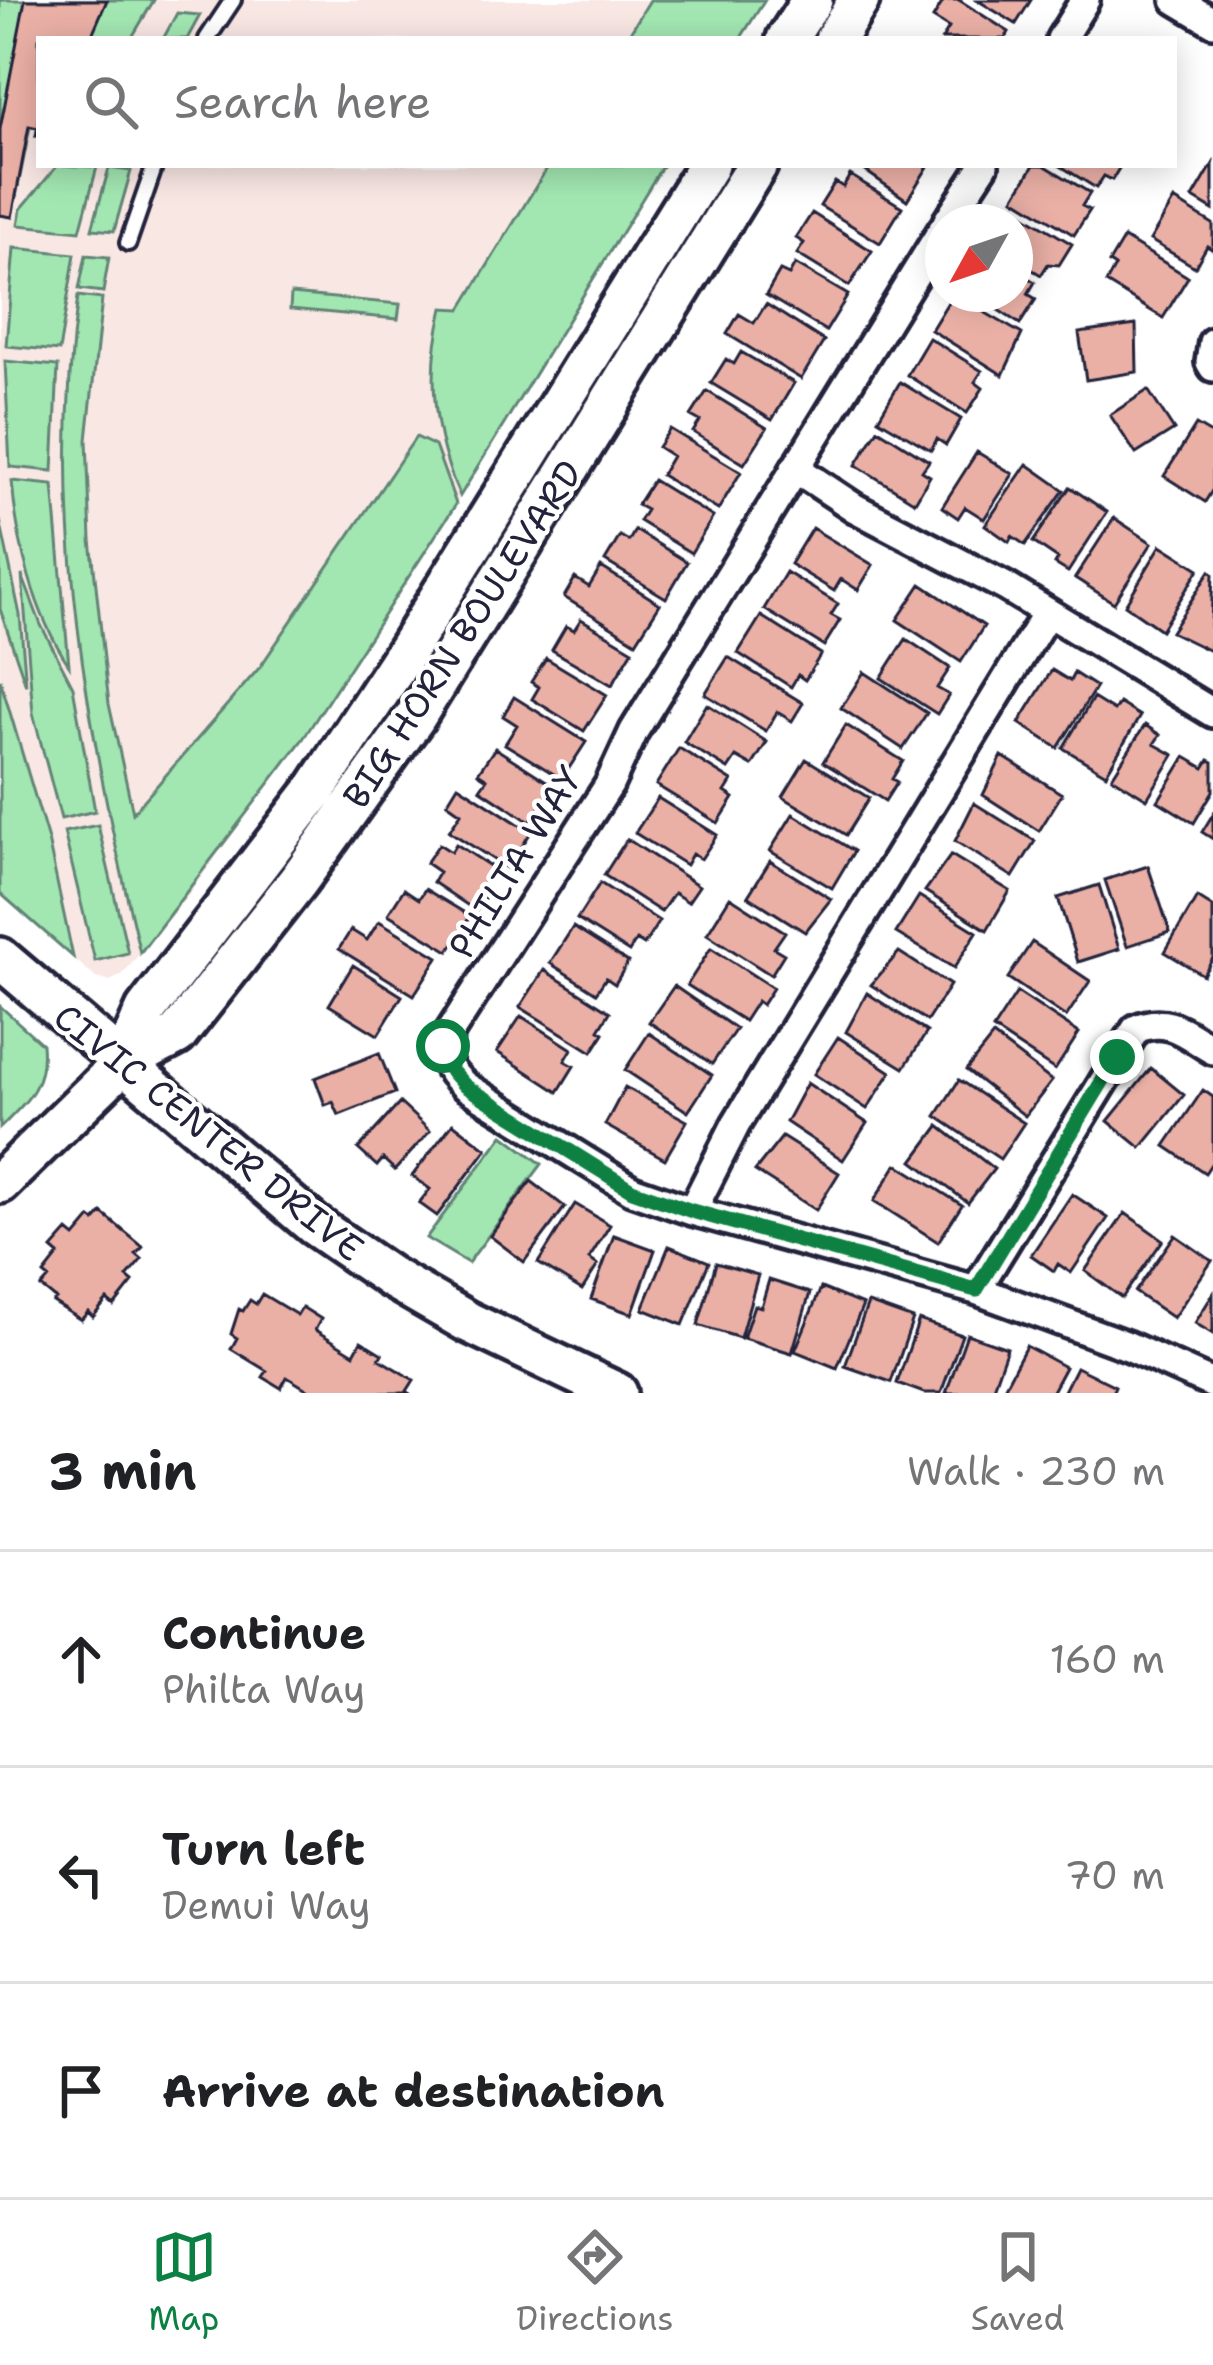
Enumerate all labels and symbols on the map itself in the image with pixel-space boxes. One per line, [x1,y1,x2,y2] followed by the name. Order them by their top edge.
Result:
[925,204,1033,312] north arrow
[331,451,593,818] street label: BIG HORN BOULEVARD
[437,757,594,968] street label: PHILTA WAY
[44,992,374,1273] street label: CIVIC CENTER DRIVE
[416,1019,470,1073] route start
[1090,1030,1144,1084] route end

